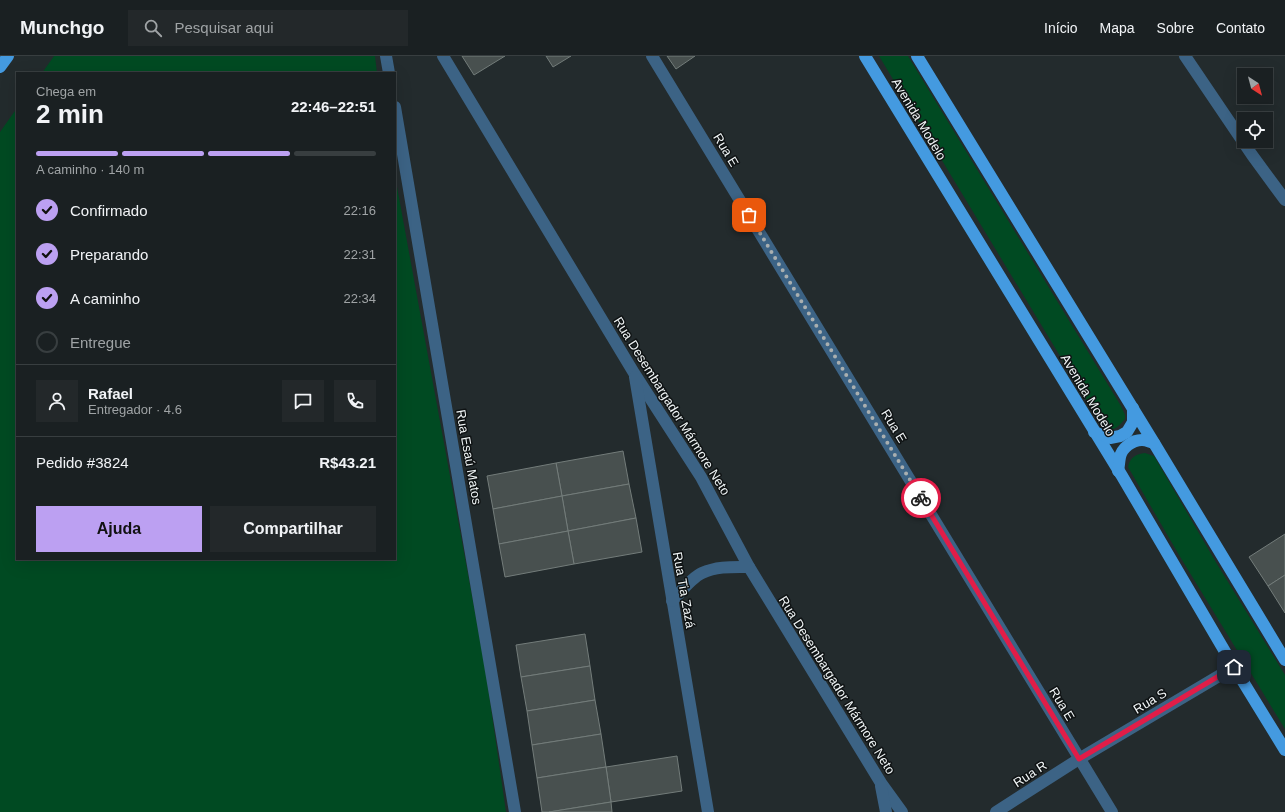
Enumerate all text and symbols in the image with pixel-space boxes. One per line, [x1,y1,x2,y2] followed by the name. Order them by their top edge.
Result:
[128,10,408,46] search box
[20,17,104,38] text: Munchgo
[142,17,164,39] icon: search
[174,19,274,36] text: Pesquisar aqui
[1044,20,1078,36] text: Início
[1100,20,1135,36] text: Mapa
[1157,20,1194,36] text: Sobre
[1216,20,1265,36] text: Contato
[1237,68,1273,104] north arrow
[1237,68,1273,148] map controls
[889,75,949,163] street label: Avenida Modelo
[36,84,96,99] text: Chega em
[291,98,376,115] text: 22:46–22:51
[36,99,104,129] text: 2 min
[1237,112,1273,148] button: locate
[710,131,742,170] street label: Rua E
[36,162,144,177] text: A caminho · 140 m
[732,198,766,232] pin
[36,199,58,221] icon: check
[70,202,148,219] text: Confirmado
[343,203,376,218] text: 22:16
[738,204,760,226] icon: bag
[36,243,58,265] icon: check
[70,246,148,263] text: Preparando
[343,247,376,262] text: 22:31
[36,287,58,309] icon: check
[70,290,140,307] text: A caminho
[343,291,376,306] text: 22:34
[611,314,733,498] street label: Rua Desembargador Mármore Neto
[70,334,131,351] text: Entregue
[1058,351,1118,439] street label: Avenida Modelo
[36,380,78,422] button: person
[282,380,324,422] button: chat
[334,380,376,422] button: phone
[88,385,133,402] text: Rafael
[88,402,182,417] text: Entregador · 4.6
[878,407,910,446] street label: Rua E
[453,408,485,506] street label: Rua Esaú Matos
[36,454,129,471] text: Pedido #3824
[319,454,376,471] text: R$43.21
[901,478,941,518] courier
[910,487,932,509] icon: bike
[36,506,202,552] button: Ajuda
[210,506,376,552] button: Compartilhar
[670,551,698,630] street label: Rua Tia Zazá
[776,593,898,777] street label: Rua Desembargador Mármore Neto
[1217,650,1251,684] pin
[1223,656,1245,678] icon: home
[1046,685,1078,724] street label: Rua E
[1131,685,1170,717] street label: Rua S
[1010,758,1050,790] street label: Rua R

